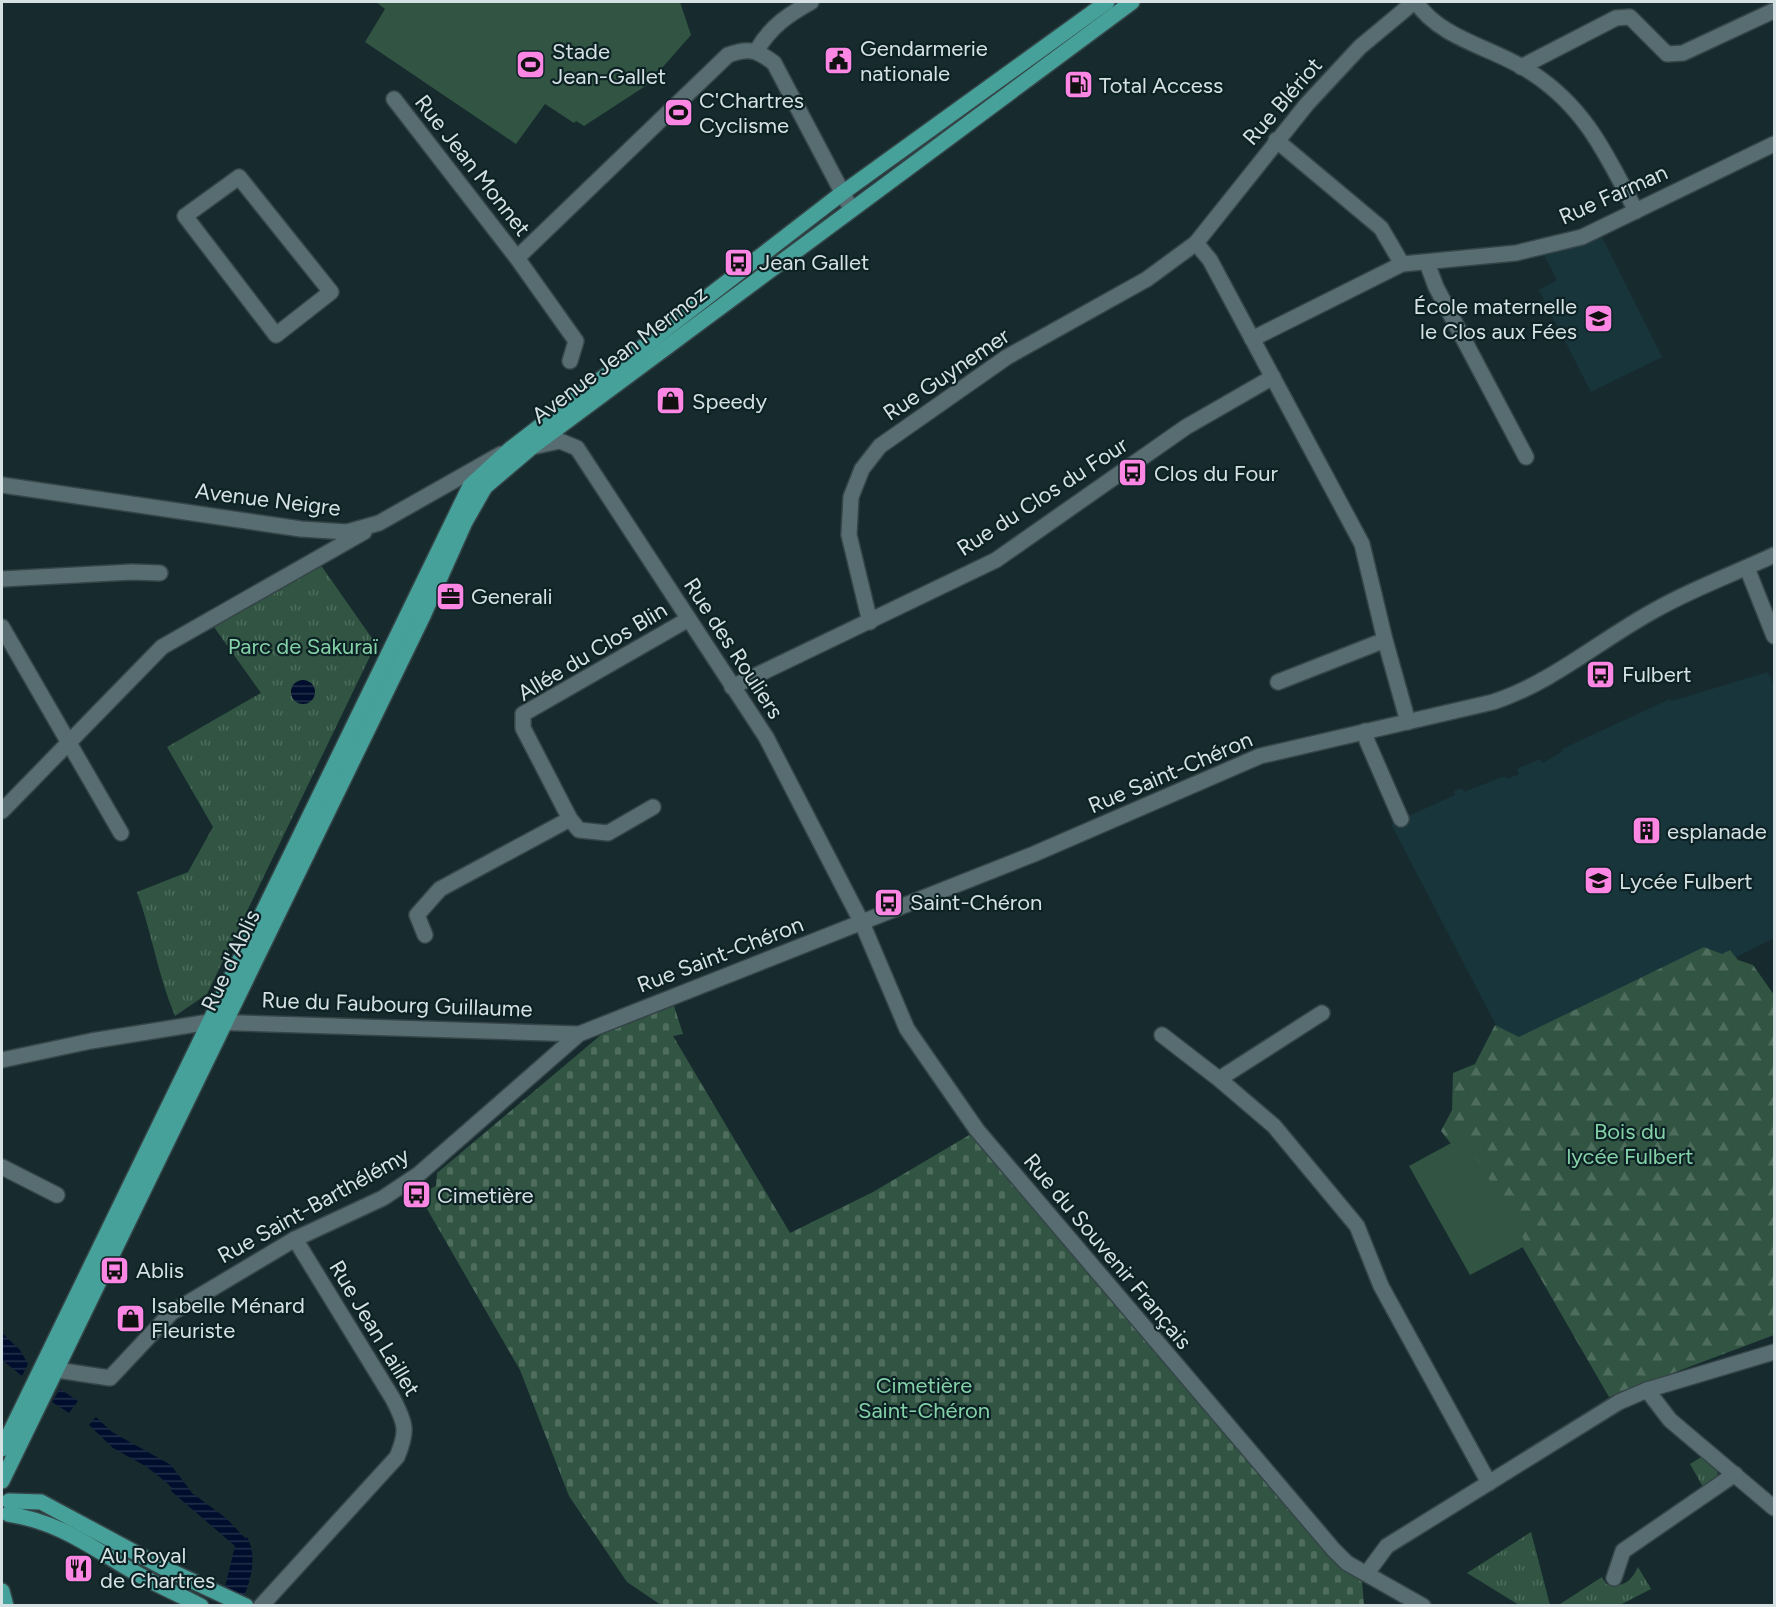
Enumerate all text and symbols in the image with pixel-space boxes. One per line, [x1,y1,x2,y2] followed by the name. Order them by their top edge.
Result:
[860,35,988,87] place label: Gendarmerie nationale
[552,38,666,90] place label: Stade Jean-Gallet
[823,45,855,77] public building icon: Gendarmerie nationale
[515,48,547,80] sports icon: Stade Jean-Gallet
[1237,52,1328,151] street label: Rue Blériot
[1062,69,1094,101] fuel station icon: Total Access
[1099,72,1223,99] place label: Total Access
[699,87,804,139] place label: C'Chartres Cyclisme
[409,89,536,241] street label: Rue Jean Monnet
[662,97,694,129] sports icon: C'Chartres Cyclisme
[1555,158,1672,230] street label: Rue Farman
[722,246,754,278] bus stop icon: Jean Gallet
[759,249,869,276] place label: Jean Gallet
[526,280,712,429] street label: Avenue Jean Mermoz
[1413,293,1577,345] place label: École maternelle le Clos aux Fées
[1582,303,1614,335] school or university icon: École maternelle le Clos aux Fées
[878,322,1015,427] street label: Rue Guynemer
[655,385,687,417] shop icon: Speedy
[692,388,767,415] place label: Speedy
[952,431,1133,562] street label: Rue du Clos du Four
[1117,457,1149,489] bus stop icon: Clos du Four
[1154,460,1279,487] place label: Clos du Four
[194,477,342,522] street label: Avenue Neigre
[678,573,789,724] street label: Rue des Rouliers
[434,580,466,612] office icon: Generali
[471,583,553,610] place label: Generali
[513,596,672,707] street label: Allée du Clos Blin
[228,633,379,660] park label: Parc de Sakuraï
[1585,658,1617,690] bus stop icon: Fulbert
[1622,661,1692,688] place label: Fulbert
[1084,726,1256,819] street label: Rue Saint-Chéron
[1630,815,1662,847] building icon: esplanade
[1667,818,1767,845] place label: esplanade
[1582,865,1614,897] school or university icon: Lycée Fulbert
[1619,868,1753,895] place label: Lycée Fulbert
[873,886,905,918] bus stop icon: Saint-Chéron
[910,889,1042,916] place label: Saint-Chéron
[195,905,266,1015] street label: Rue d'Ablis
[633,910,807,999] street label: Rue Saint-Chéron
[261,986,533,1023] street label: Rue du Faubourg Guillaume
[1566,1118,1694,1170] park label: Bois du lycée Fulbert
[213,1141,414,1269] street label: Rue Saint-Barthélémy
[1018,1148,1197,1355] street label: Rue du Souvenir Français
[400,1179,432,1211] bus stop icon: Cimetière
[437,1182,534,1209] place label: Cimetière
[99,1254,131,1286] bus stop icon: Ablis
[323,1255,426,1401] street label: Rue Jean Laillet
[136,1257,184,1284] place label: Ablis
[151,1292,305,1344] place label: Isabelle Ménard Fleuriste
[114,1302,146,1334] shop icon: Isabelle Ménard Fleuriste
[858,1372,990,1424] park label: Cimetière Saint-Chéron
[100,1542,215,1594] place label: Au Royal de Chartres
[63,1552,95,1584] restaurant icon: Au Royal de Chartres

